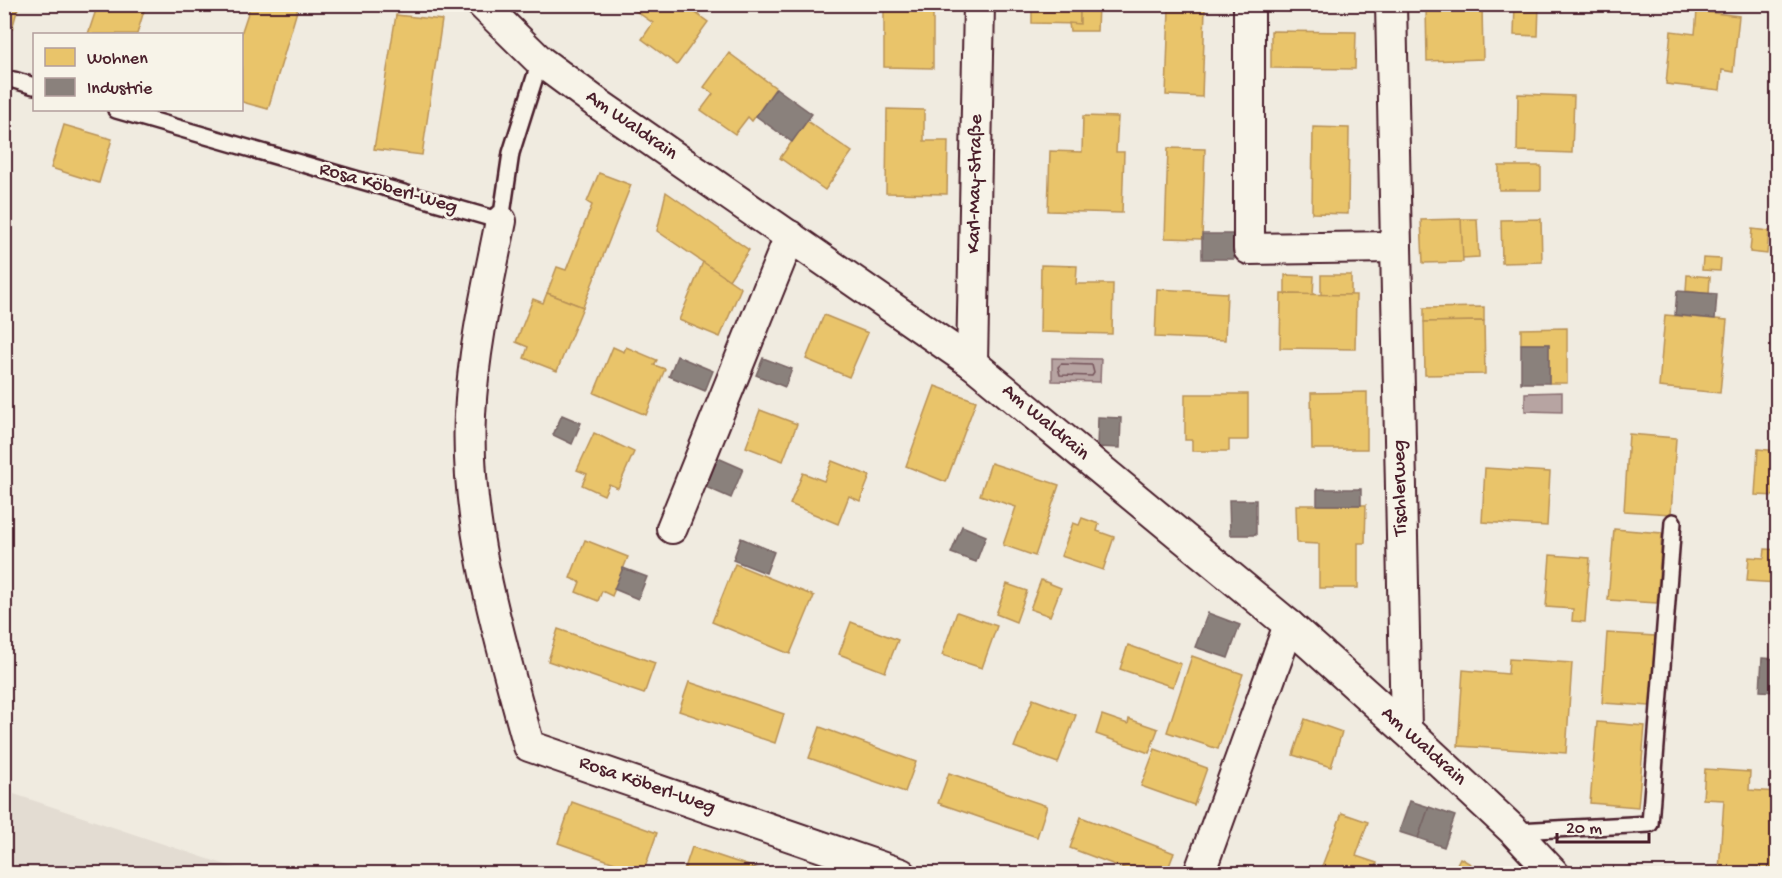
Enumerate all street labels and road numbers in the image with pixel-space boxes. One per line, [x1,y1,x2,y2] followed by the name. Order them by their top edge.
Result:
[581,86,682,166] street label: Am Waldrain
[963,114,989,254] street label: Karl-May-Straße
[316,158,460,220] street label: Rosa Köberl-Weg
[997,380,1094,467] street label: Am Waldrain
[1389,440,1413,537] street label: Tischlerweg
[1376,703,1471,792] street label: Am Waldrain
[576,752,718,820] street label: Rosa Köberl-Weg

